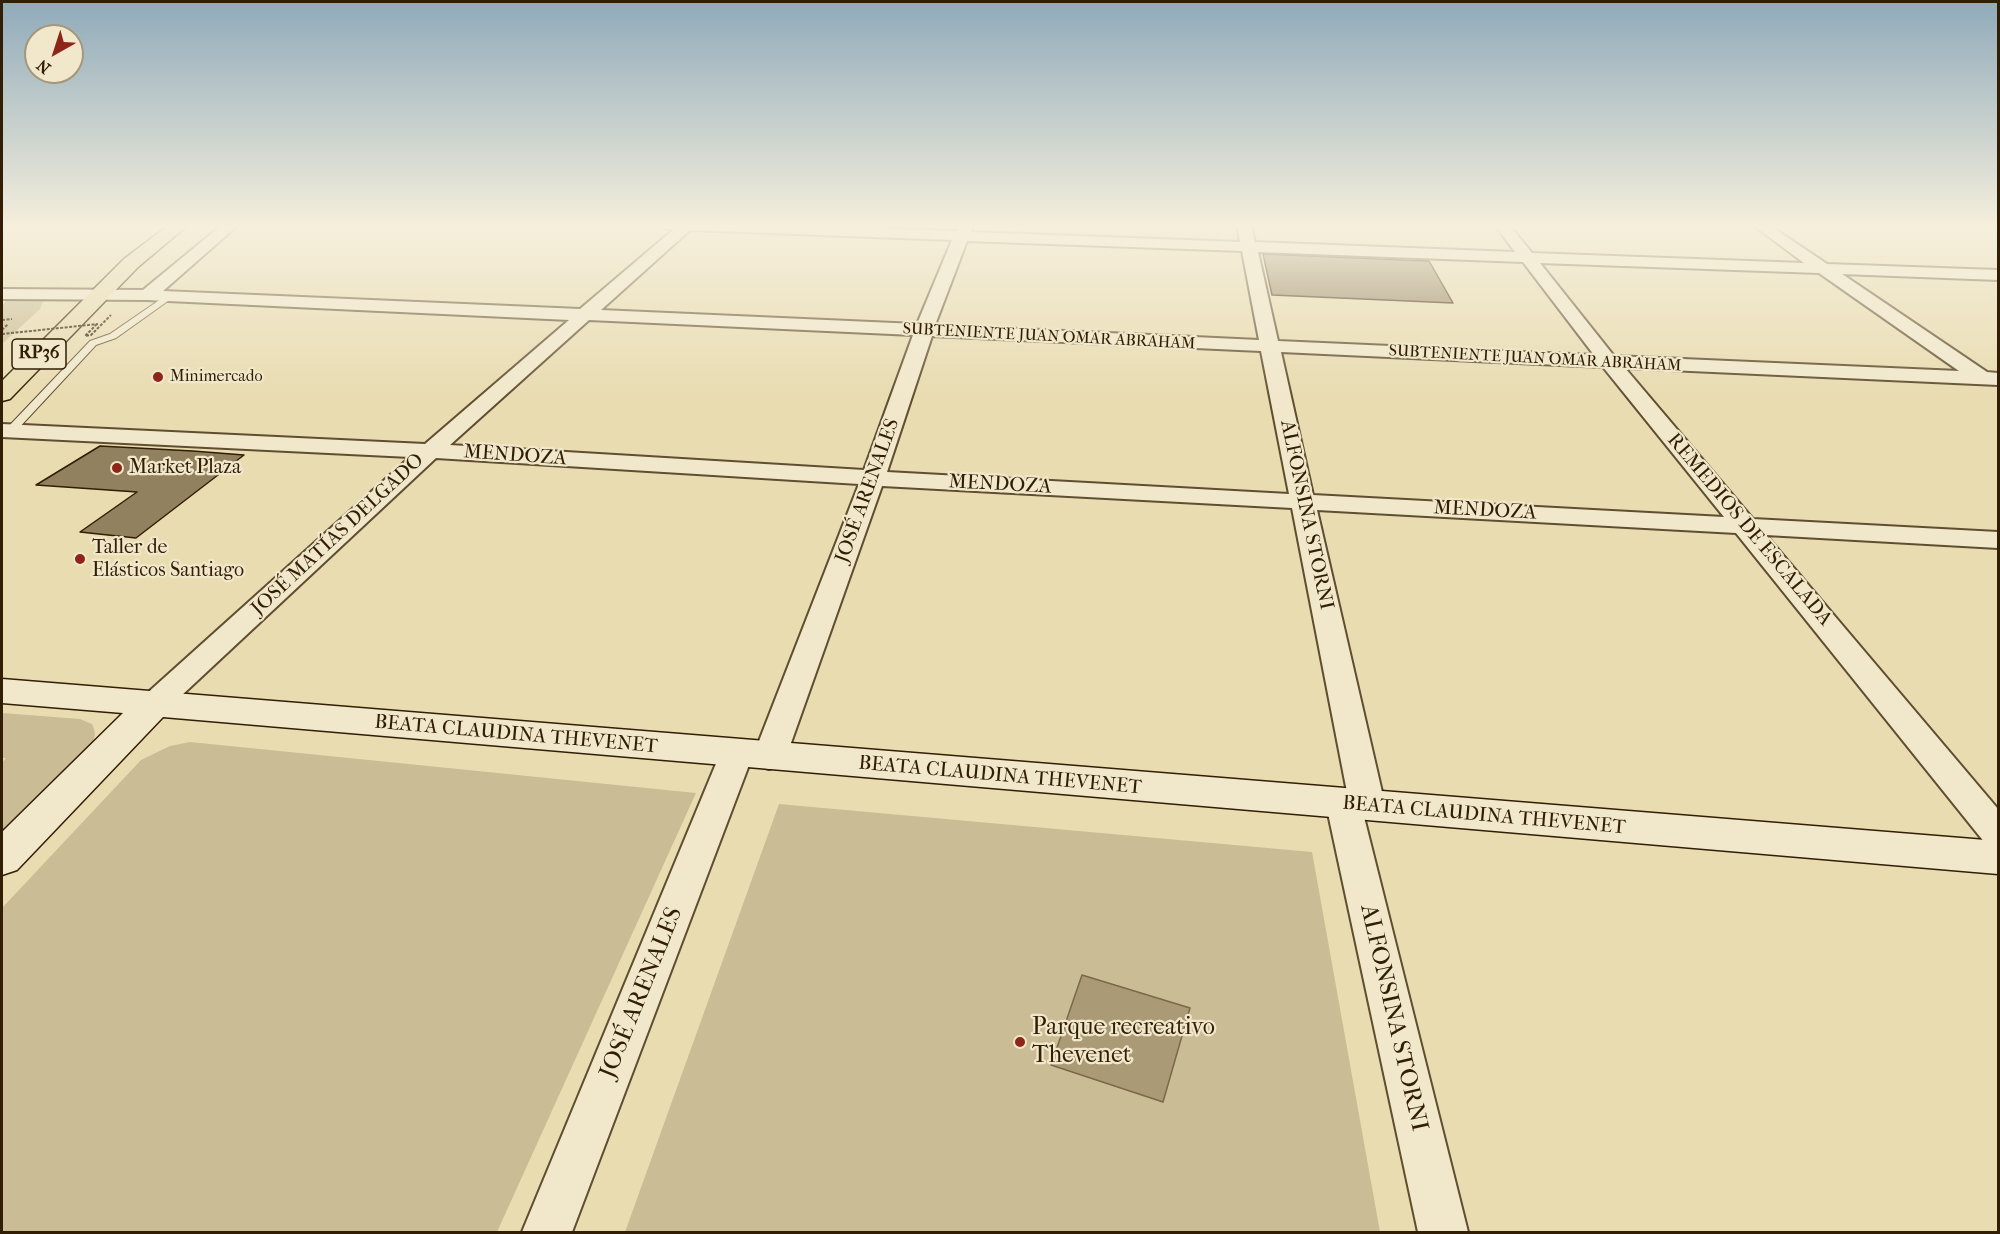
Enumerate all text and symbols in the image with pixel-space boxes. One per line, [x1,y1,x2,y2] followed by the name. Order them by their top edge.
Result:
[24,24,84,84] north arrow
[33,56,54,78] text: N
[902,320,1196,354] street label: SUBTENIENTE JUAN OMAR ABRAHAM
[12,339,66,369] road number: RP36
[1388,342,1682,376] street label: SUBTENIENTE JUAN OMAR ABRAHAM
[170,367,263,387] place label: Minimercado
[151,370,165,384] marker: Minimercado
[831,415,905,567] street label: JOSÉ ARENALES
[1274,418,1338,612] street label: ALFONSINA STORNI
[1661,429,1837,631] street label: REMEDIOS DE ESCALADA
[463,440,567,472] street label: MENDOZA
[247,449,429,621] street label: JOSÉ MATÍAS DELGADO
[129,456,241,480] place label: Market Plaza
[110,461,124,475] marker: Market Plaza
[948,470,1052,500] street label: MENDOZA
[1433,496,1537,526] street label: MENDOZA
[92,536,244,583] place label: Taller de Elásticos Santiago
[73,552,87,566] marker: Taller de Elásticos Santiago
[373,711,659,759] street label: BEATA CLAUDINA THEVENET
[857,752,1143,800] street label: BEATA CLAUDINA THEVENET
[1341,792,1627,840] street label: BEATA CLAUDINA THEVENET
[1353,902,1433,1134] street label: ALFONSINA STORNI
[594,903,690,1083] street label: JOSÉ ARENALES
[1032,1014,1215,1070] place label: Parque recreativo Thevenet
[1013,1035,1027,1049] marker: Parque recreativo Thevenet

